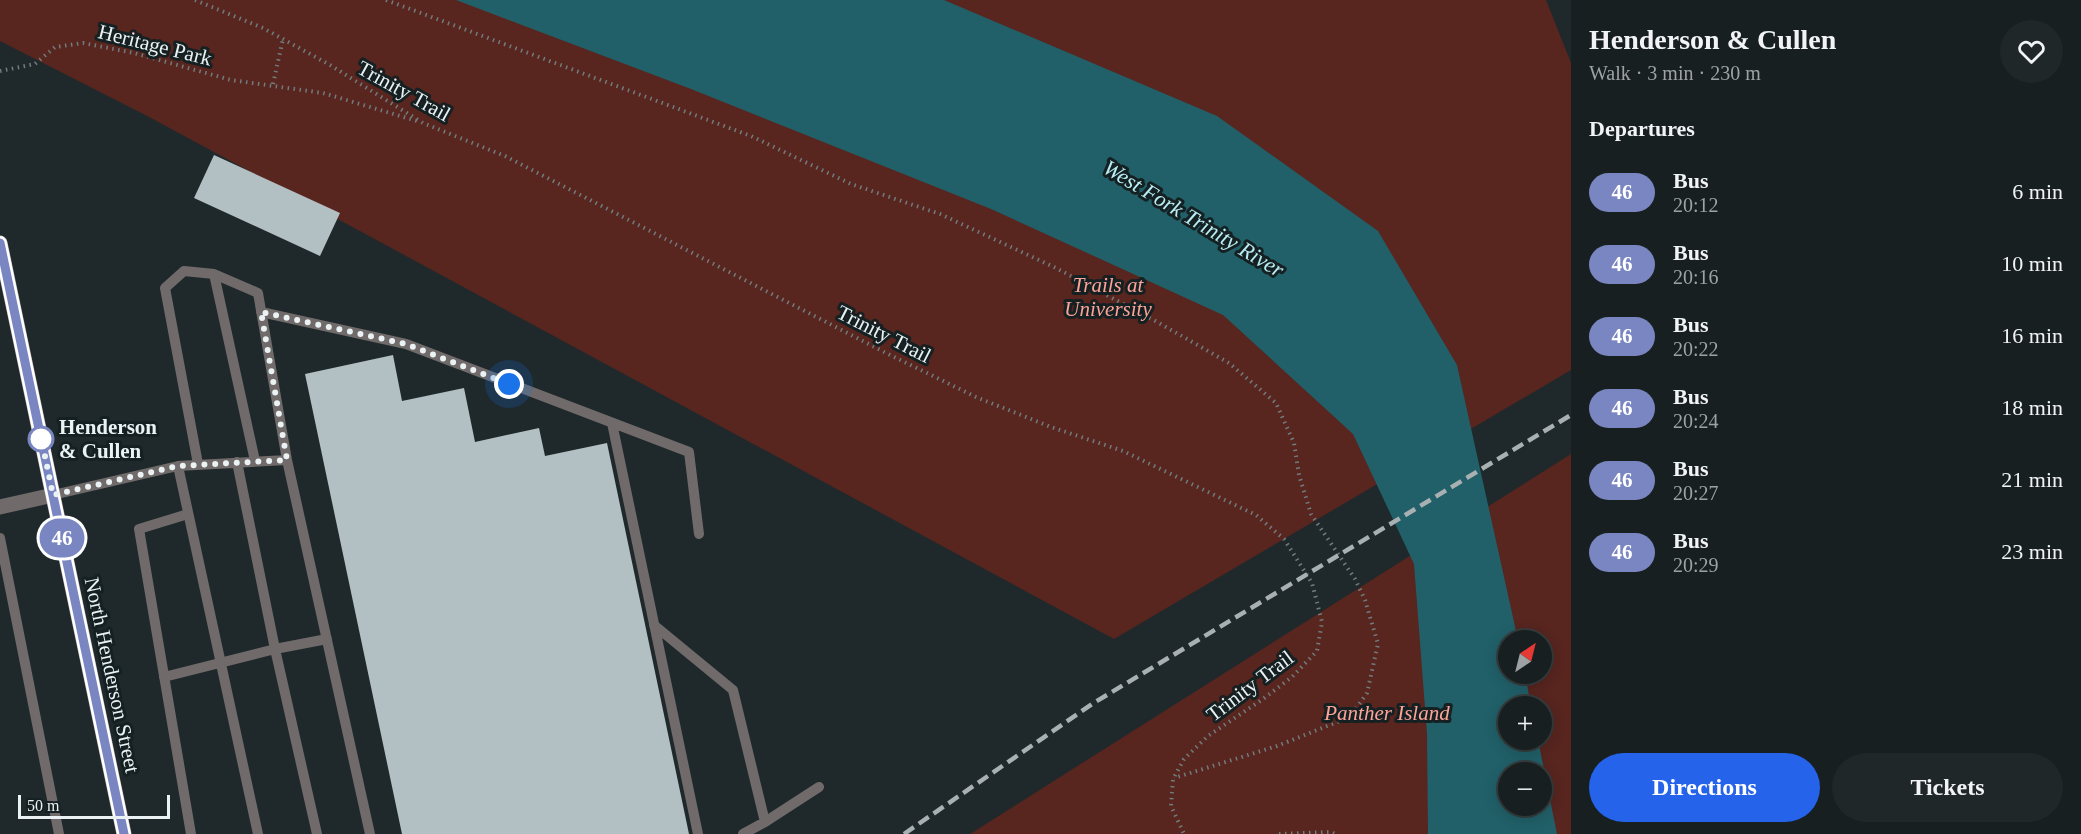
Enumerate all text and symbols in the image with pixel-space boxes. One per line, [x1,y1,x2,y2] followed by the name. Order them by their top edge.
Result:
[96,19,215,71] street label: Heritage Park
[2000,20,2063,83] button: heart
[1589,24,1836,55] text: Henderson & Cullen
[353,56,455,126] street label: Trinity Trail
[1589,62,1761,84] text: Walk · 3 min · 230 m
[1589,116,1695,141] text: Departures
[1099,155,1289,283] water label: West Fork Trinity River
[1673,168,1708,193] text: Bus
[2012,179,2063,204] text: 6 min
[1612,180,1633,204] text: 46
[1673,194,1719,216] text: 20:12
[1673,240,1708,265] text: Bus
[2001,251,2063,276] text: 10 min
[1612,252,1633,276] text: 46
[1673,266,1719,288] text: 20:16
[1064,273,1152,321] park label: Trails at University
[833,300,935,368] street label: Trinity Trail
[1673,312,1708,337] text: Bus
[2001,323,2063,348] text: 16 min
[1612,324,1633,348] text: 46
[1673,338,1719,360] text: 20:22
[494,369,524,399] your location
[1673,384,1708,409] text: Bus
[2001,395,2063,420] text: 18 min
[1612,396,1633,420] text: 46
[1673,410,1719,432] text: 20:24
[59,415,157,463] place label: Henderson & Cullen
[28,426,54,452] marker: Henderson & Cullen
[1673,456,1708,481] text: Bus
[2001,467,2063,492] text: 21 min
[1612,468,1633,492] text: 46
[1673,482,1719,504] text: 20:27
[35,518,89,558] line badge: 46
[52,526,73,550] text: 46
[1673,528,1708,553] text: Bus
[2001,539,2063,564] text: 23 min
[1612,540,1633,564] text: 46
[1673,554,1719,576] text: 20:29
[80,575,145,775] street label: North Henderson Street
[1498,630,1552,684] north arrow
[1498,630,1552,816] map controls
[1202,645,1298,726] street label: Trinity Trail
[1498,696,1552,750] button: +
[1323,701,1450,725] park label: Panther Island
[1589,753,1820,822] button: Directions
[1832,753,2063,822] button: Tickets
[1498,762,1552,816] button: −
[18,792,170,820] scale bar
[27,797,59,814] text: 50 m

